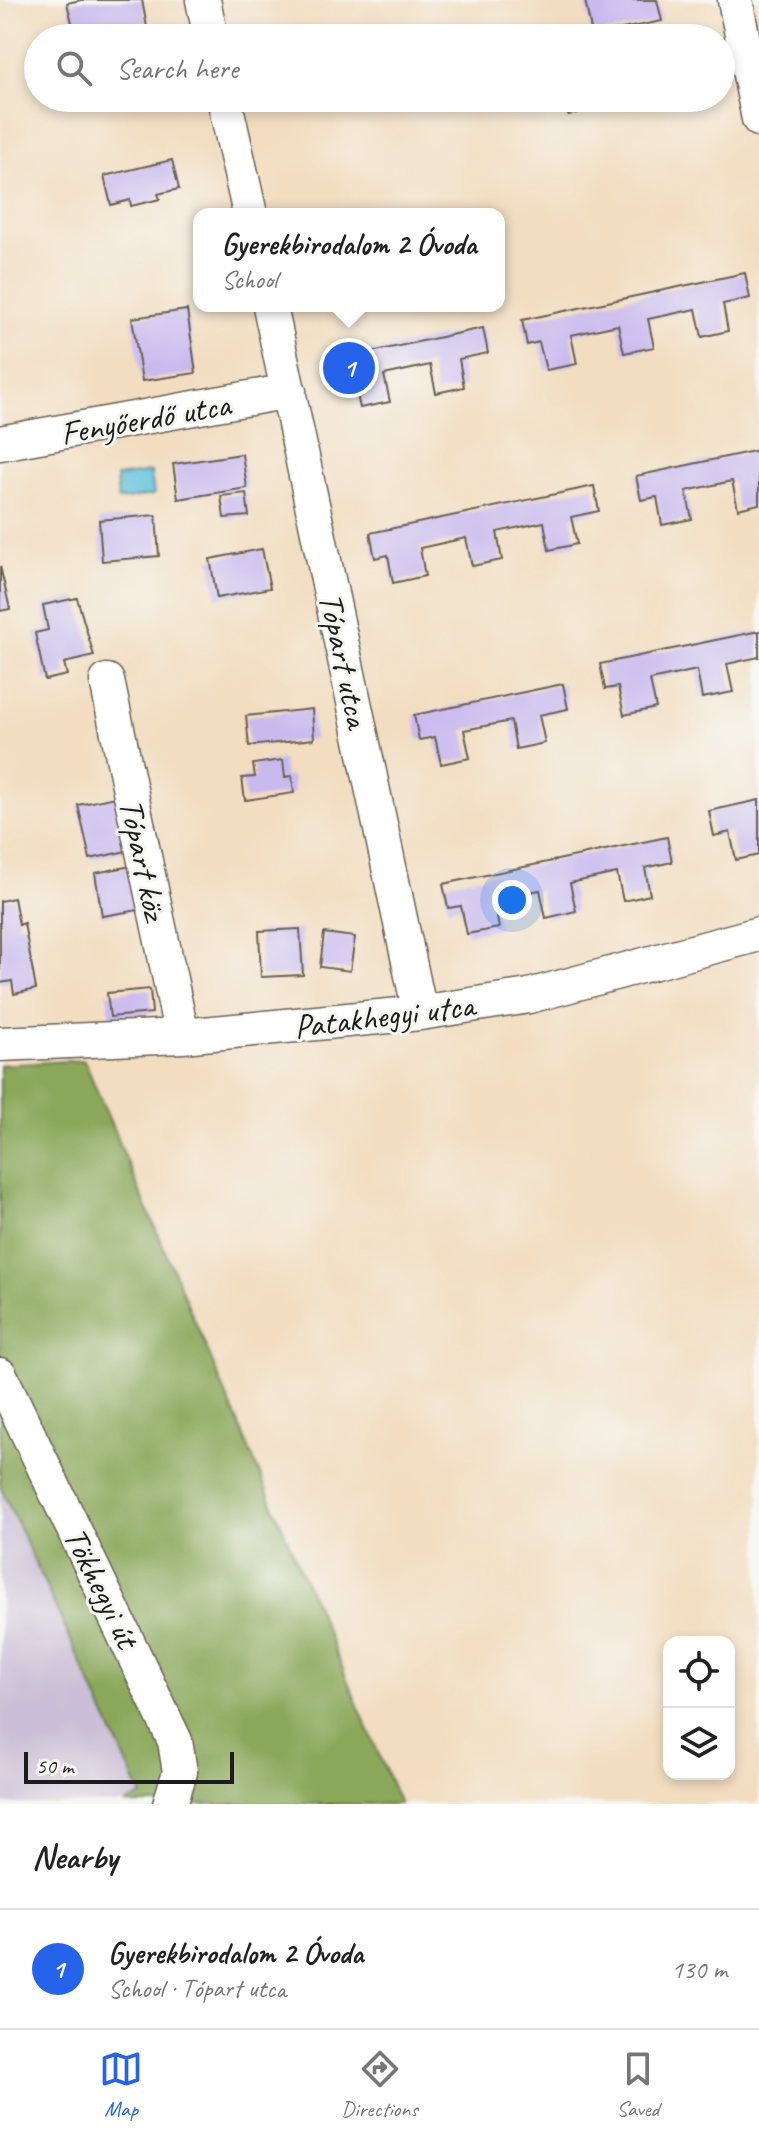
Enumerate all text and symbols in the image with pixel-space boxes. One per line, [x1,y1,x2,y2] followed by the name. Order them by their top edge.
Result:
[24,24,735,112] search box
[52,46,96,90] icon: search
[116,49,238,87] text: Search here
[193,208,505,312] popup
[221,225,477,263] text: Gyerekbirodalom 2 Óvoda
[221,263,277,296] text: School
[323,338,375,398] pin: 1
[57,382,235,455] street label: Fenyőerdő utca
[309,589,380,734] street label: Tópart utca
[110,795,178,927] street label: Tópart köz
[492,880,532,920] your location
[292,983,480,1048] street label: Patakhegyi utca
[54,1520,151,1658] street label: Tökhegyi út
[663,1636,735,1780] map controls
[663,1636,735,1708] button: locate
[663,1708,735,1780] button: layers
[24,1748,234,1784] scale bar
[36,1752,73,1780] text: 50 m
[32,1835,118,1878] text: Nearby
[108,1934,363,1972] text: Gyerekbirodalom 2 Óvoda
[52,1953,64,1986] text: 1
[671,1953,727,1986] text: 130 m
[108,1972,286,2005] text: School · Tópart utca
[99,2047,143,2123] tab: Map
[341,2047,418,2123] tab: Directions
[616,2047,660,2123] tab: Saved

